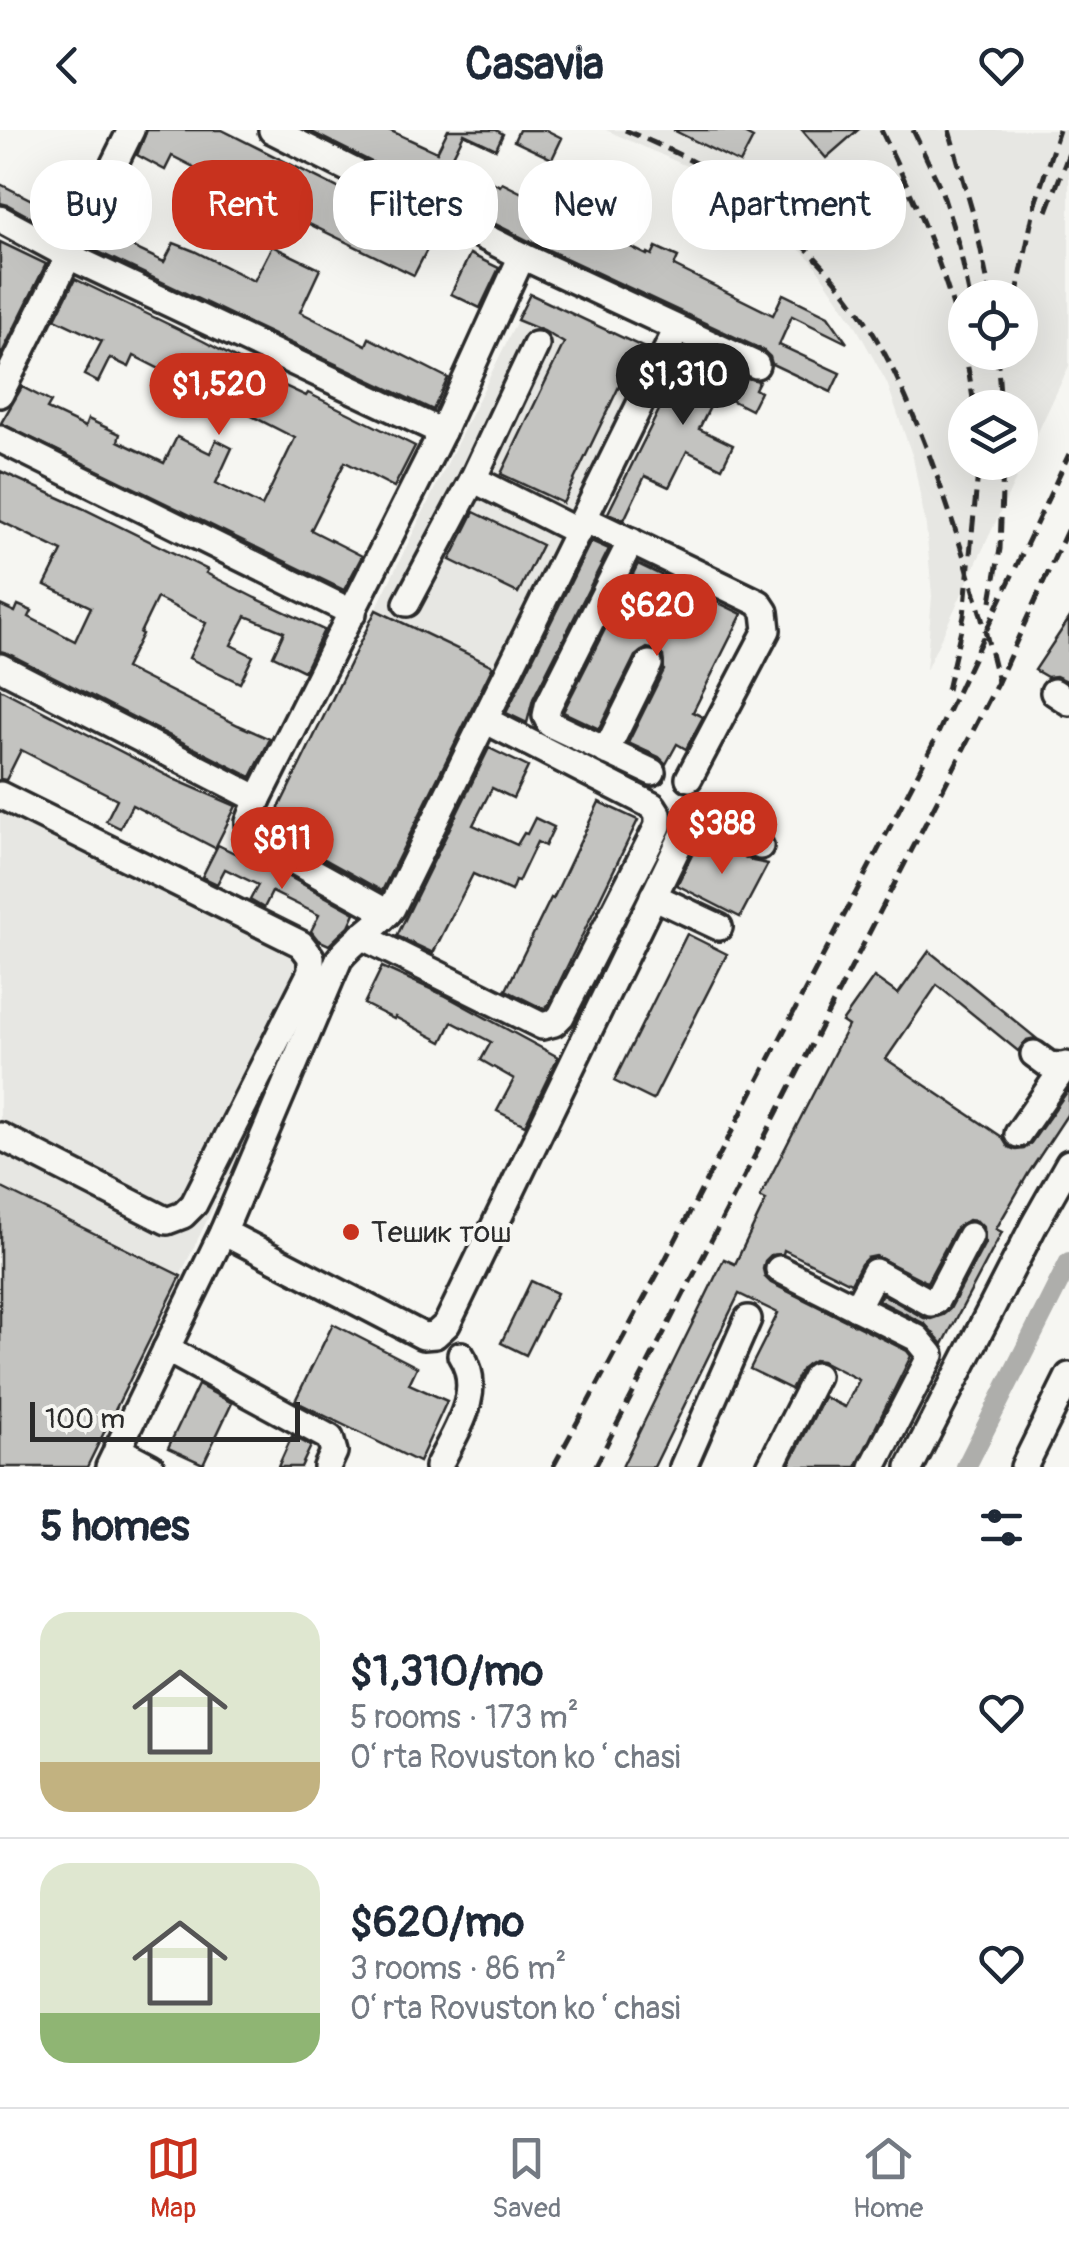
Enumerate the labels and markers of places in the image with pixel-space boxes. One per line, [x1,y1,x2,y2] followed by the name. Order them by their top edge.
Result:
[602,343,764,428] pin: $1,310
[138,353,300,438] pin: $1,520
[598,574,716,659] pin: $620
[663,792,781,877] pin: $388
[223,807,341,892] pin: $811
[371,1214,511,1251] place label: Тешик тош
[340,1221,362,1243] marker: Тешик тош

